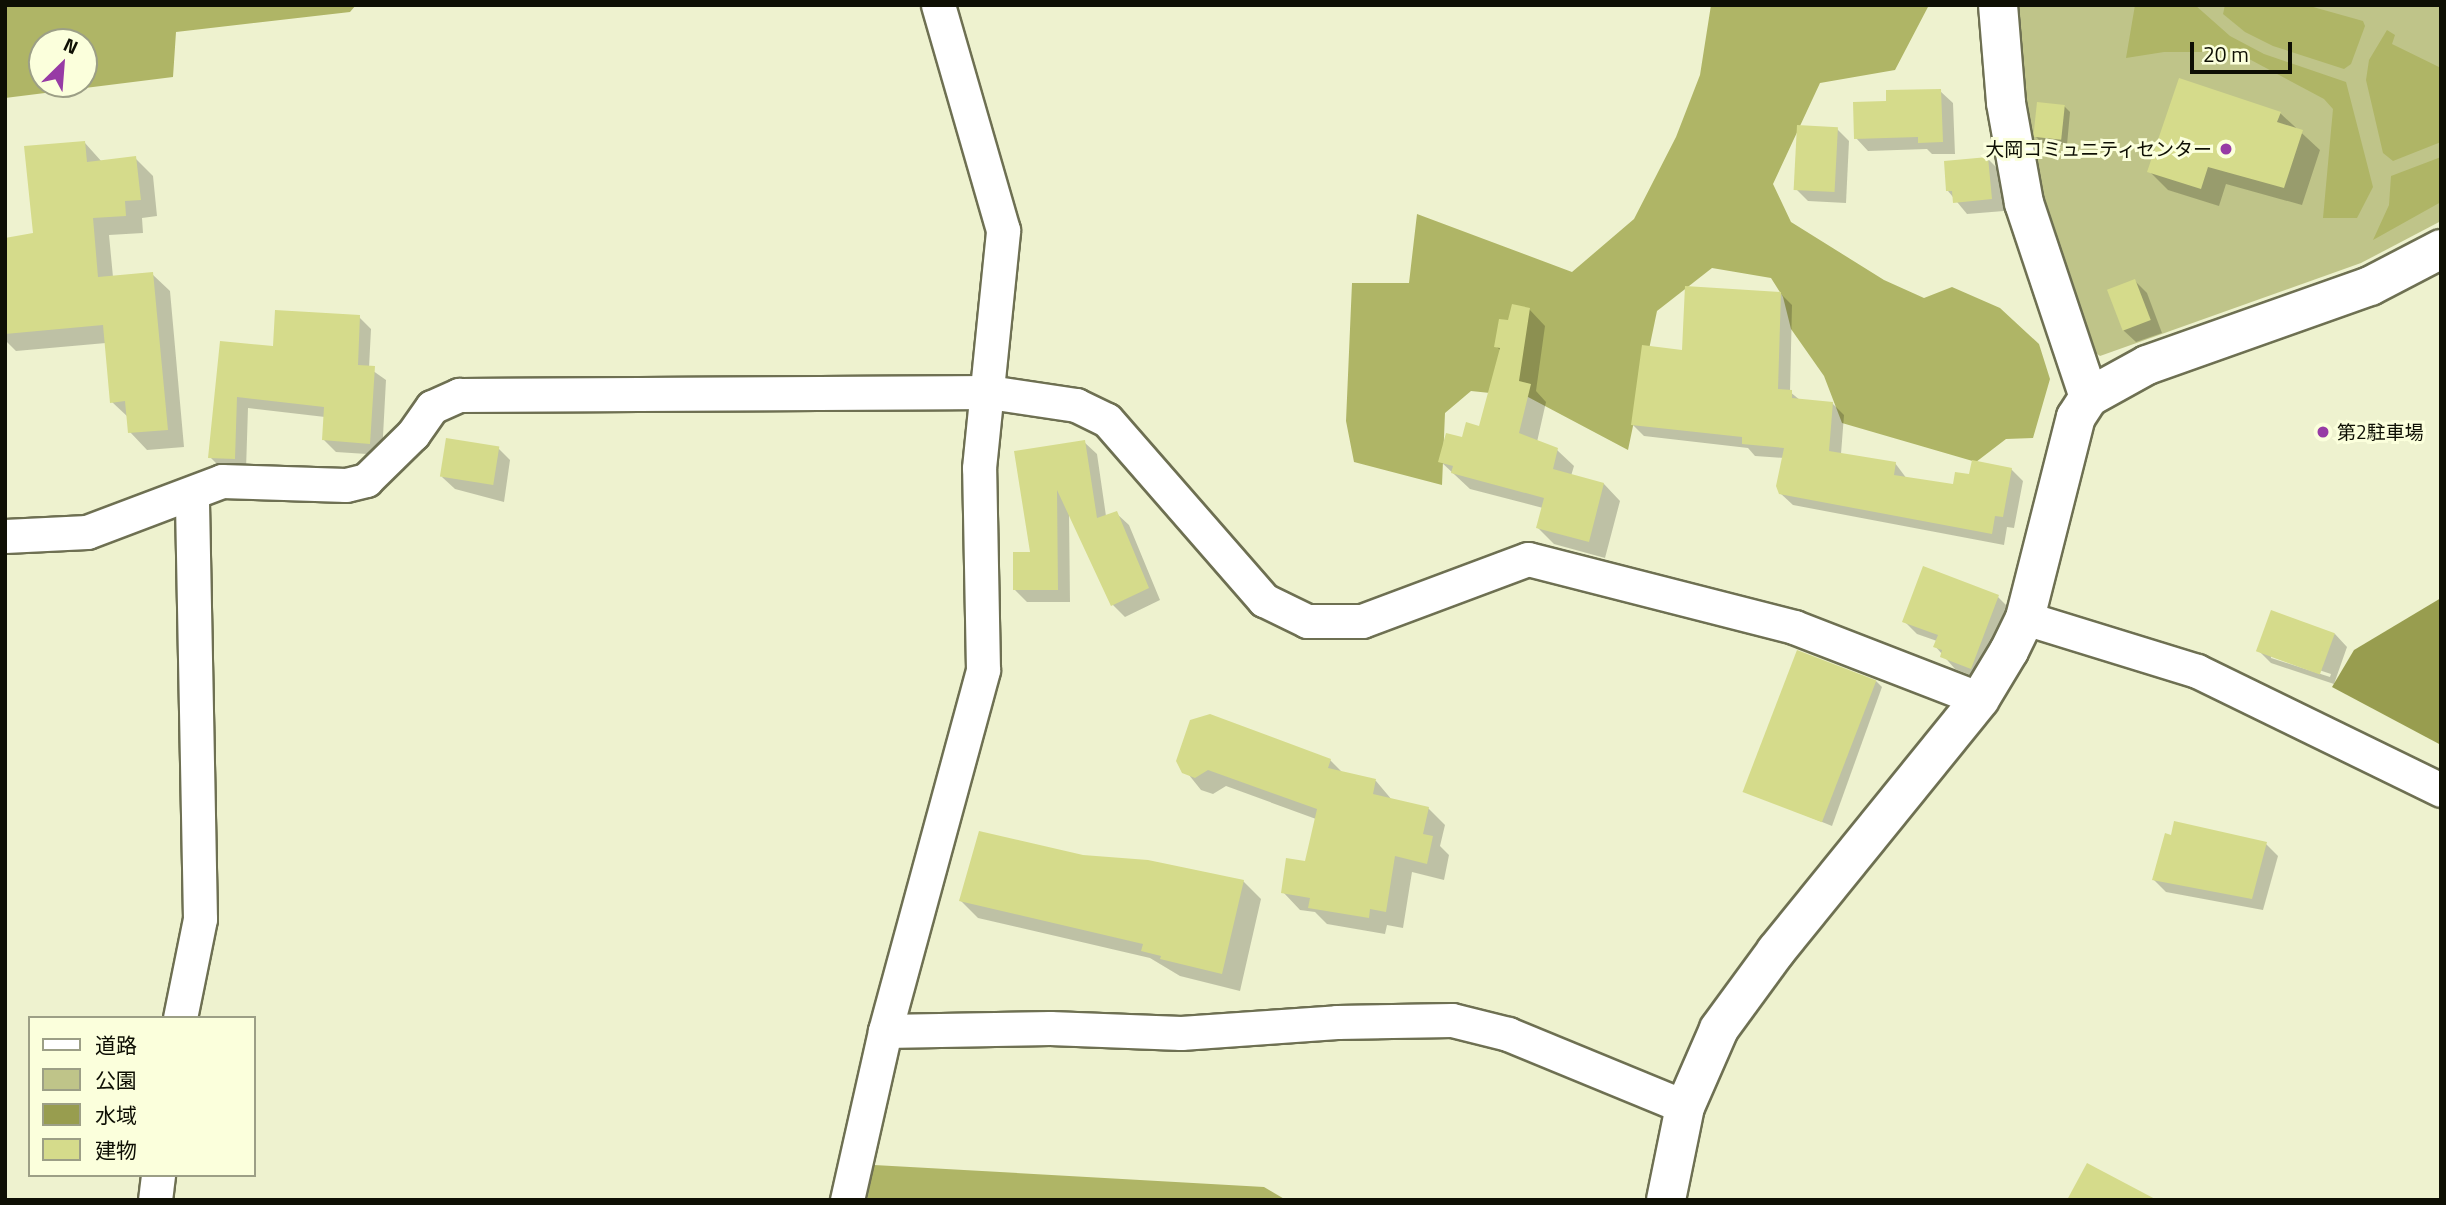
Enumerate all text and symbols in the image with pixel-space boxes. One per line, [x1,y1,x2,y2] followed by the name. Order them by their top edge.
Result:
[28,28,98,98] north arrow
[2194,28,2296,72] scale bar
[59,29,83,61] text: N
[2203,38,2249,70] text: 20 m
[1984,138,2212,160] place label: 大岡コミュニティセンター
[2218,141,2234,157] marker: 大岡コミュニティセンター
[2337,421,2424,443] place label: 第2駐車場
[2315,424,2331,440] marker: 第2駐車場
[28,1016,256,1177] legend
[95,1029,137,1061] text: 道路
[95,1064,137,1096] text: 公園
[95,1099,137,1131] text: 水域
[95,1134,137,1166] text: 建物

